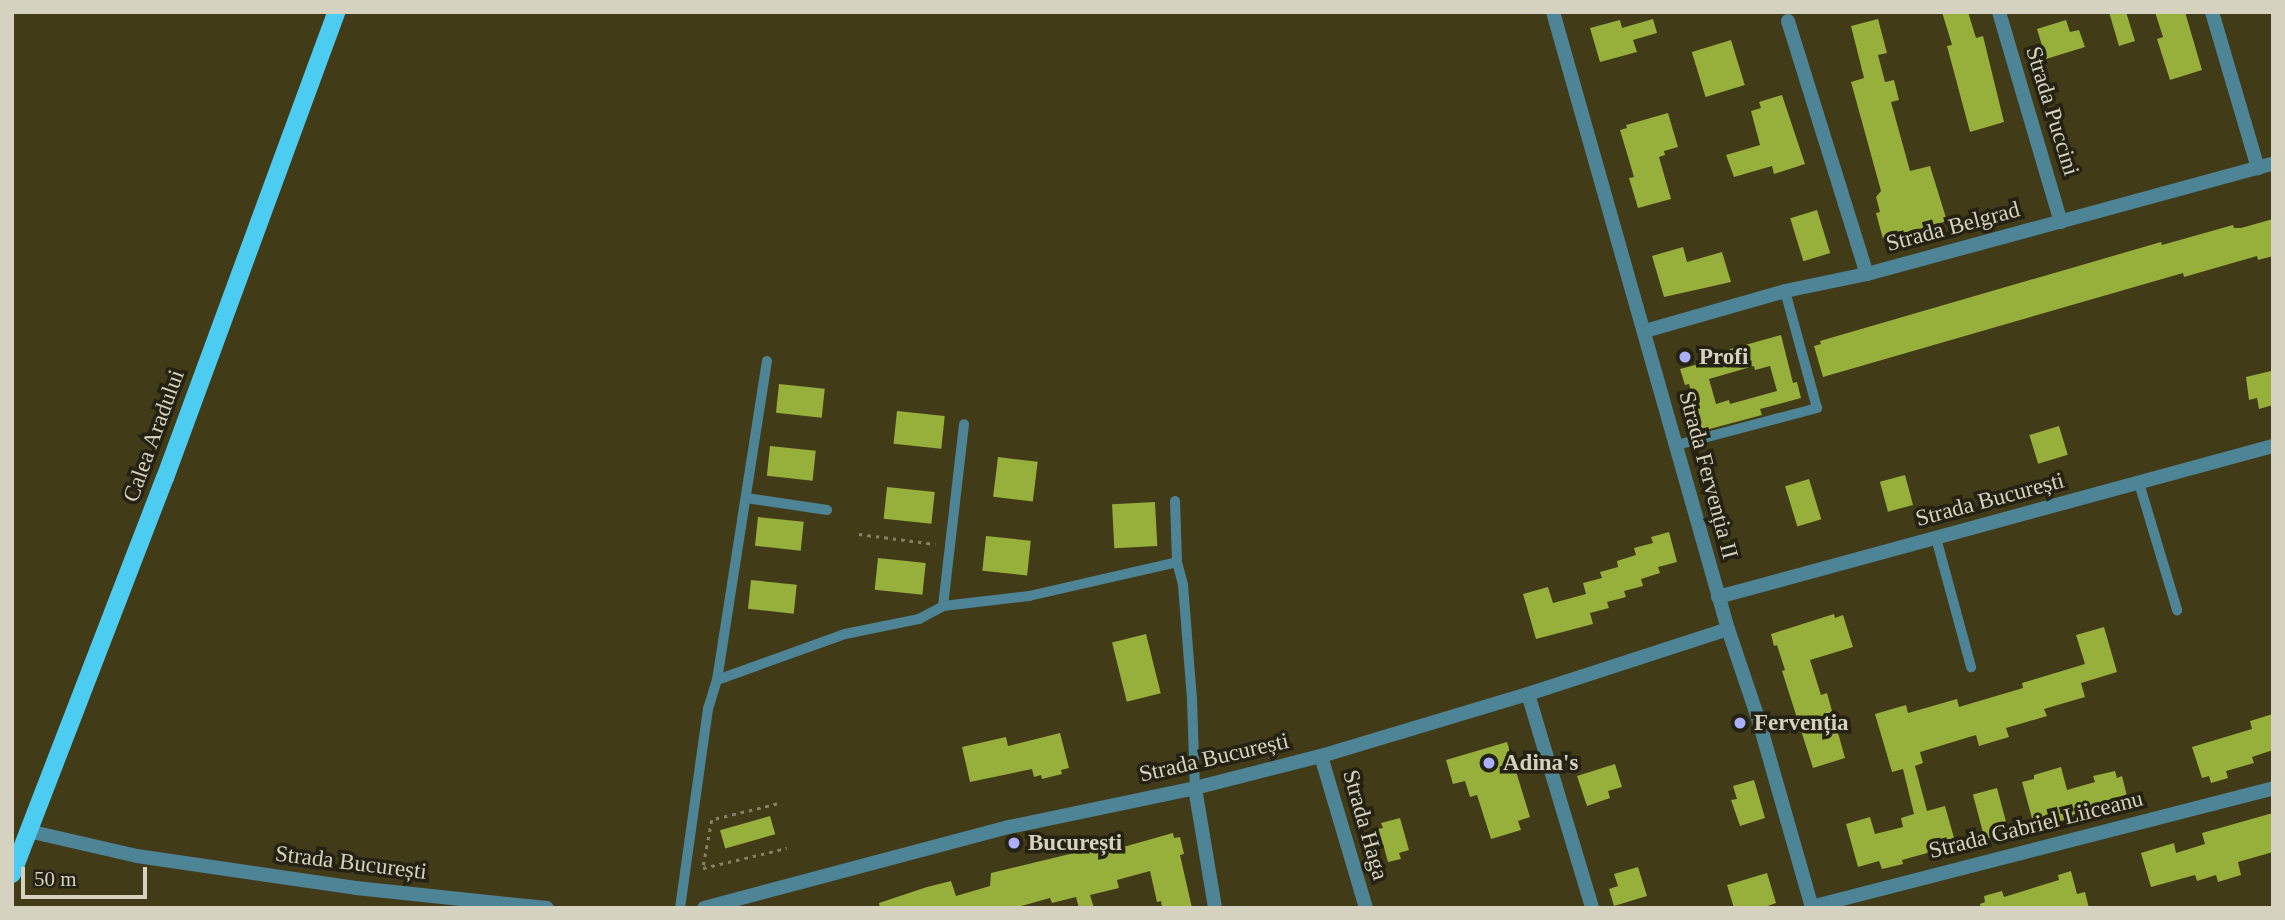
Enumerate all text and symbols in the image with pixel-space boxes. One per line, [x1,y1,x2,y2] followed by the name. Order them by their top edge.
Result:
[2019,43,2085,179] street label: Strada Puccini
[1883,196,2023,258] street label: Strada Belgrad
[1699,343,1748,371] place label: Profi
[1677,349,1693,365] marker: Profi
[117,366,191,506] street label: Calea Aradului
[1672,388,1744,562] street label: Strada Fervenția II
[1913,467,2067,533] street label: Strada București
[1754,709,1849,737] place label: Fervenția
[1732,715,1748,731] marker: Fervenția
[1137,727,1291,789] street label: Strada București
[1503,749,1578,777] place label: Adina's
[1481,755,1497,771] marker: Adina's
[1336,767,1394,883] street label: Strada Haga
[1926,785,2146,865] street label: Strada Gabriel Liiceanu
[1028,829,1122,857] place label: București
[1006,835,1022,851] marker: București
[274,840,428,886] street label: Strada București
[24,853,150,897] scale bar
[34,867,77,891] text: 50 m

